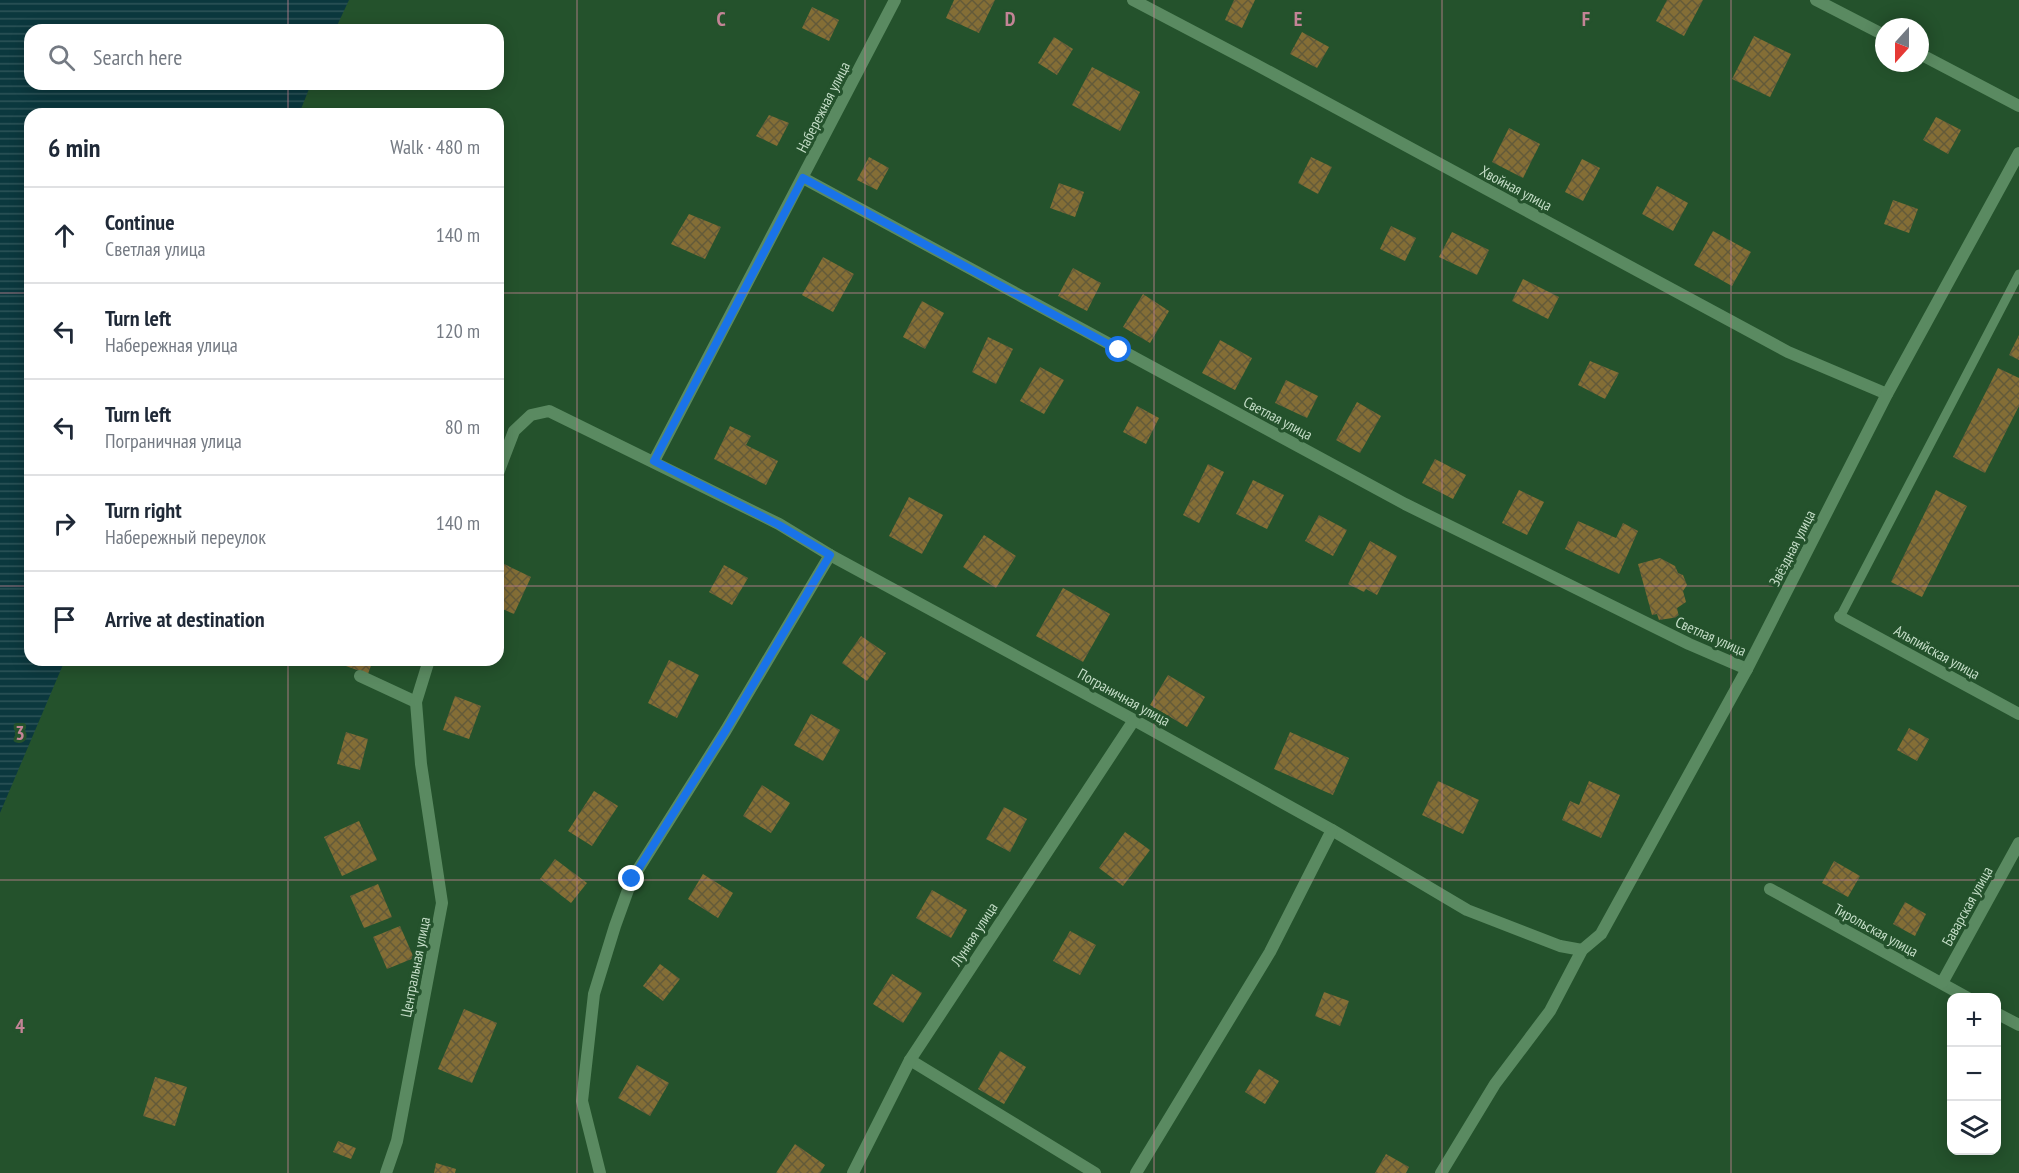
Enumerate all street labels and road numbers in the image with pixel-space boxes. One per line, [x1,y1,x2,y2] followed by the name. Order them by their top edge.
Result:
[792,58,854,156] street label: Набережная улица
[1477,161,1555,215] street label: Хвойная улица
[1240,392,1316,444] street label: Светлая улица
[1765,507,1819,589] street label: Звёздная улица
[1673,612,1749,660] street label: Светлая улица
[1891,621,1983,683] street label: Альпийская улица
[1075,664,1173,730] street label: Пограничная улица
[1937,863,1997,949] street label: Баварская улица
[946,899,1002,970] street label: Лунная улица
[1831,899,1921,961] street label: Тирольская улица
[396,915,434,1019] street label: Центральная улица

